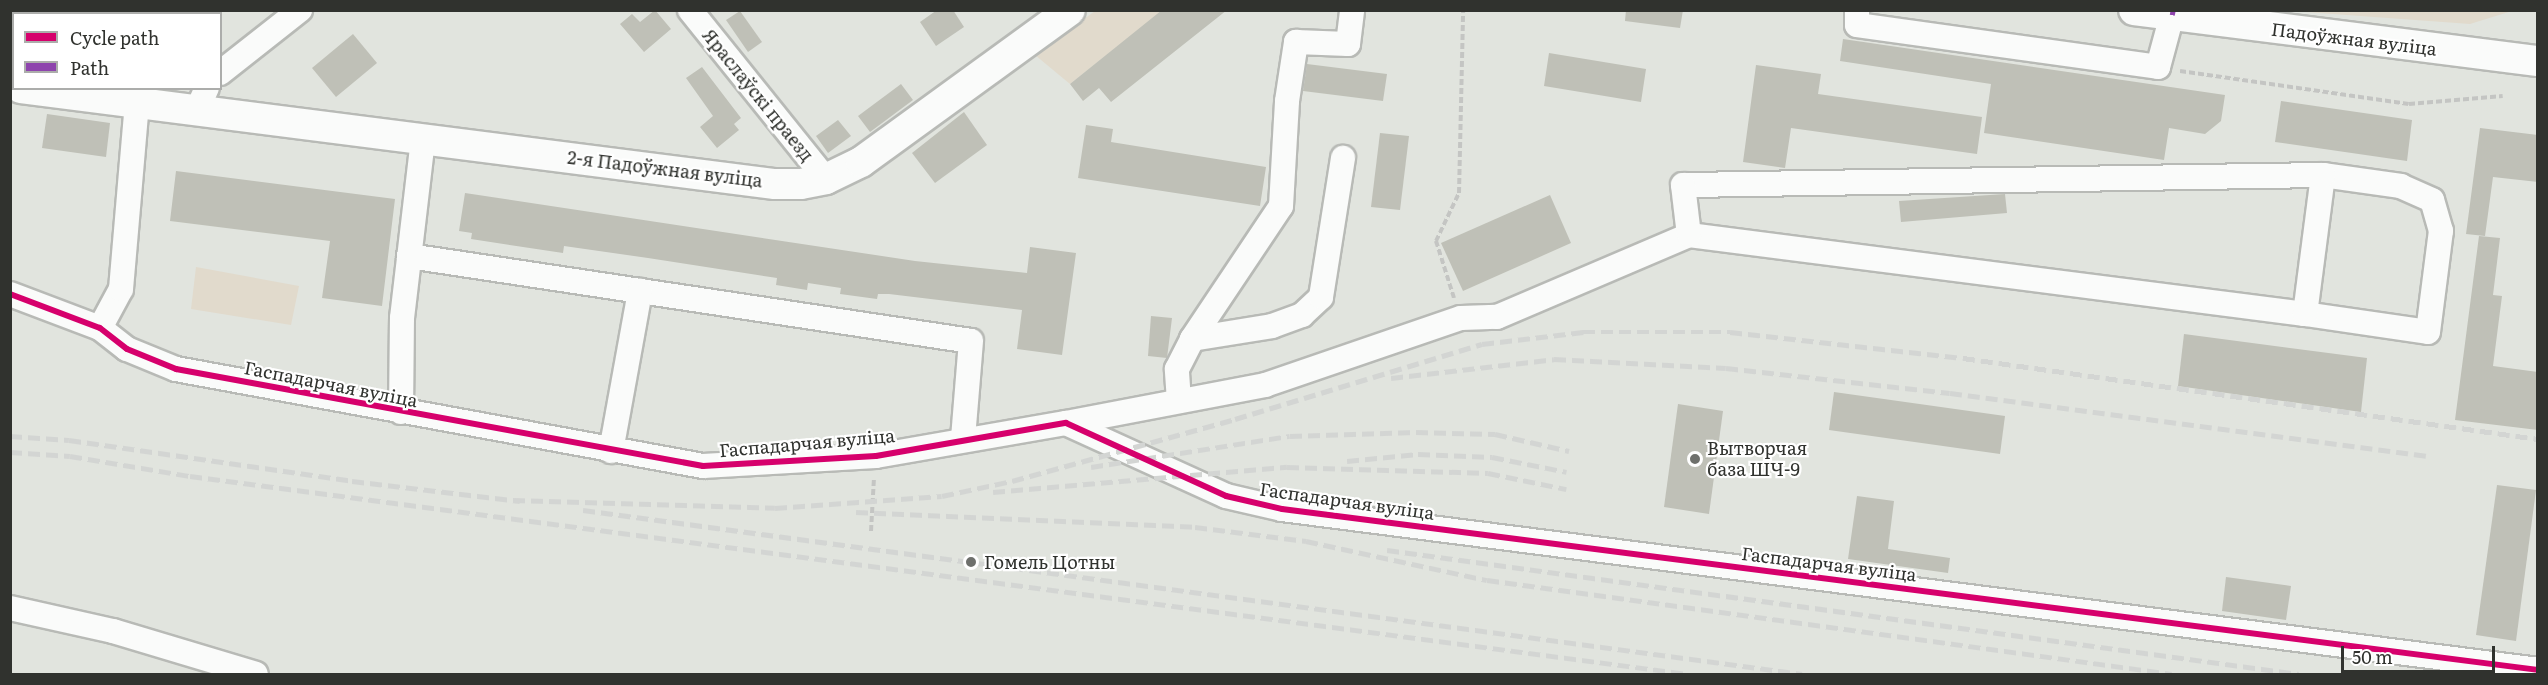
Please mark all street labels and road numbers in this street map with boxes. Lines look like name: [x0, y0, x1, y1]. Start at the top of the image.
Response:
street label: Падоўжная вуліца: [2270, 18, 2438, 60]
street label: Яраслаўскі праезд: [698, 24, 818, 166]
street label: 2-я Падоўжная вуліца: [566, 146, 764, 192]
street label: Гаспадарчая вуліца: [242, 357, 420, 411]
street label: Гаспадарчая вуліца: [718, 425, 896, 461]
street label: Гаспадарчая вуліца: [1258, 478, 1436, 524]
street label: Гаспадарчая вуліца: [1740, 543, 1918, 585]

